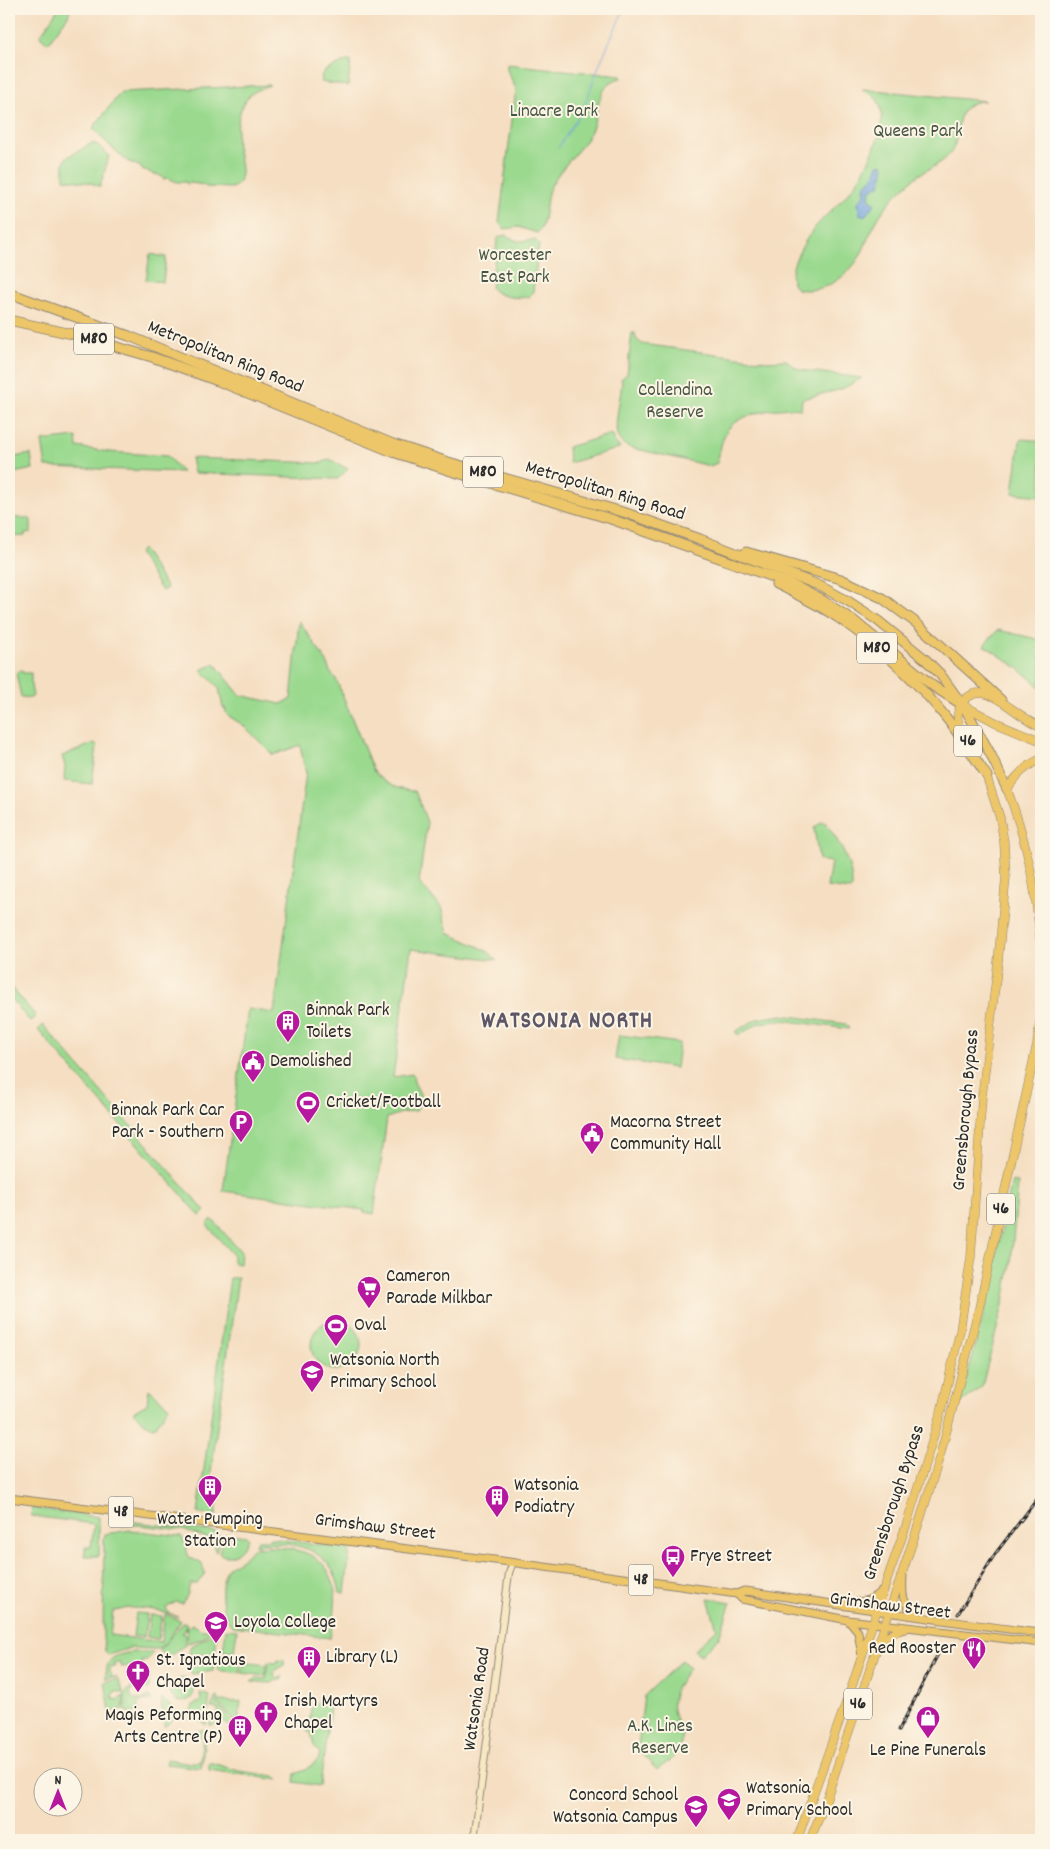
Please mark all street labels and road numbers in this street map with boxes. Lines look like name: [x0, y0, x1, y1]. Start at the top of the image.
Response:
street label: Metropolitan Ring Road: [143, 314, 307, 402]
road number: M80: [74, 324, 114, 354]
street label: Metropolitan Ring Road: [522, 455, 688, 529]
road number: M80: [463, 457, 503, 488]
road number: M80: [857, 632, 897, 664]
road number: 46: [954, 726, 982, 756]
street label: Greensborough Bypass: [946, 1028, 988, 1192]
road number: 46: [987, 1194, 1015, 1224]
street label: Greensborough Bypass: [857, 1422, 933, 1584]
road number: 48: [108, 1496, 134, 1528]
street label: Grimshaw Street: [313, 1507, 437, 1549]
road number: 48: [628, 1564, 654, 1596]
street label: Grimshaw Street: [828, 1586, 952, 1628]
street label: Watsonia Road: [457, 1645, 499, 1753]
road number: 46: [844, 1688, 872, 1720]

